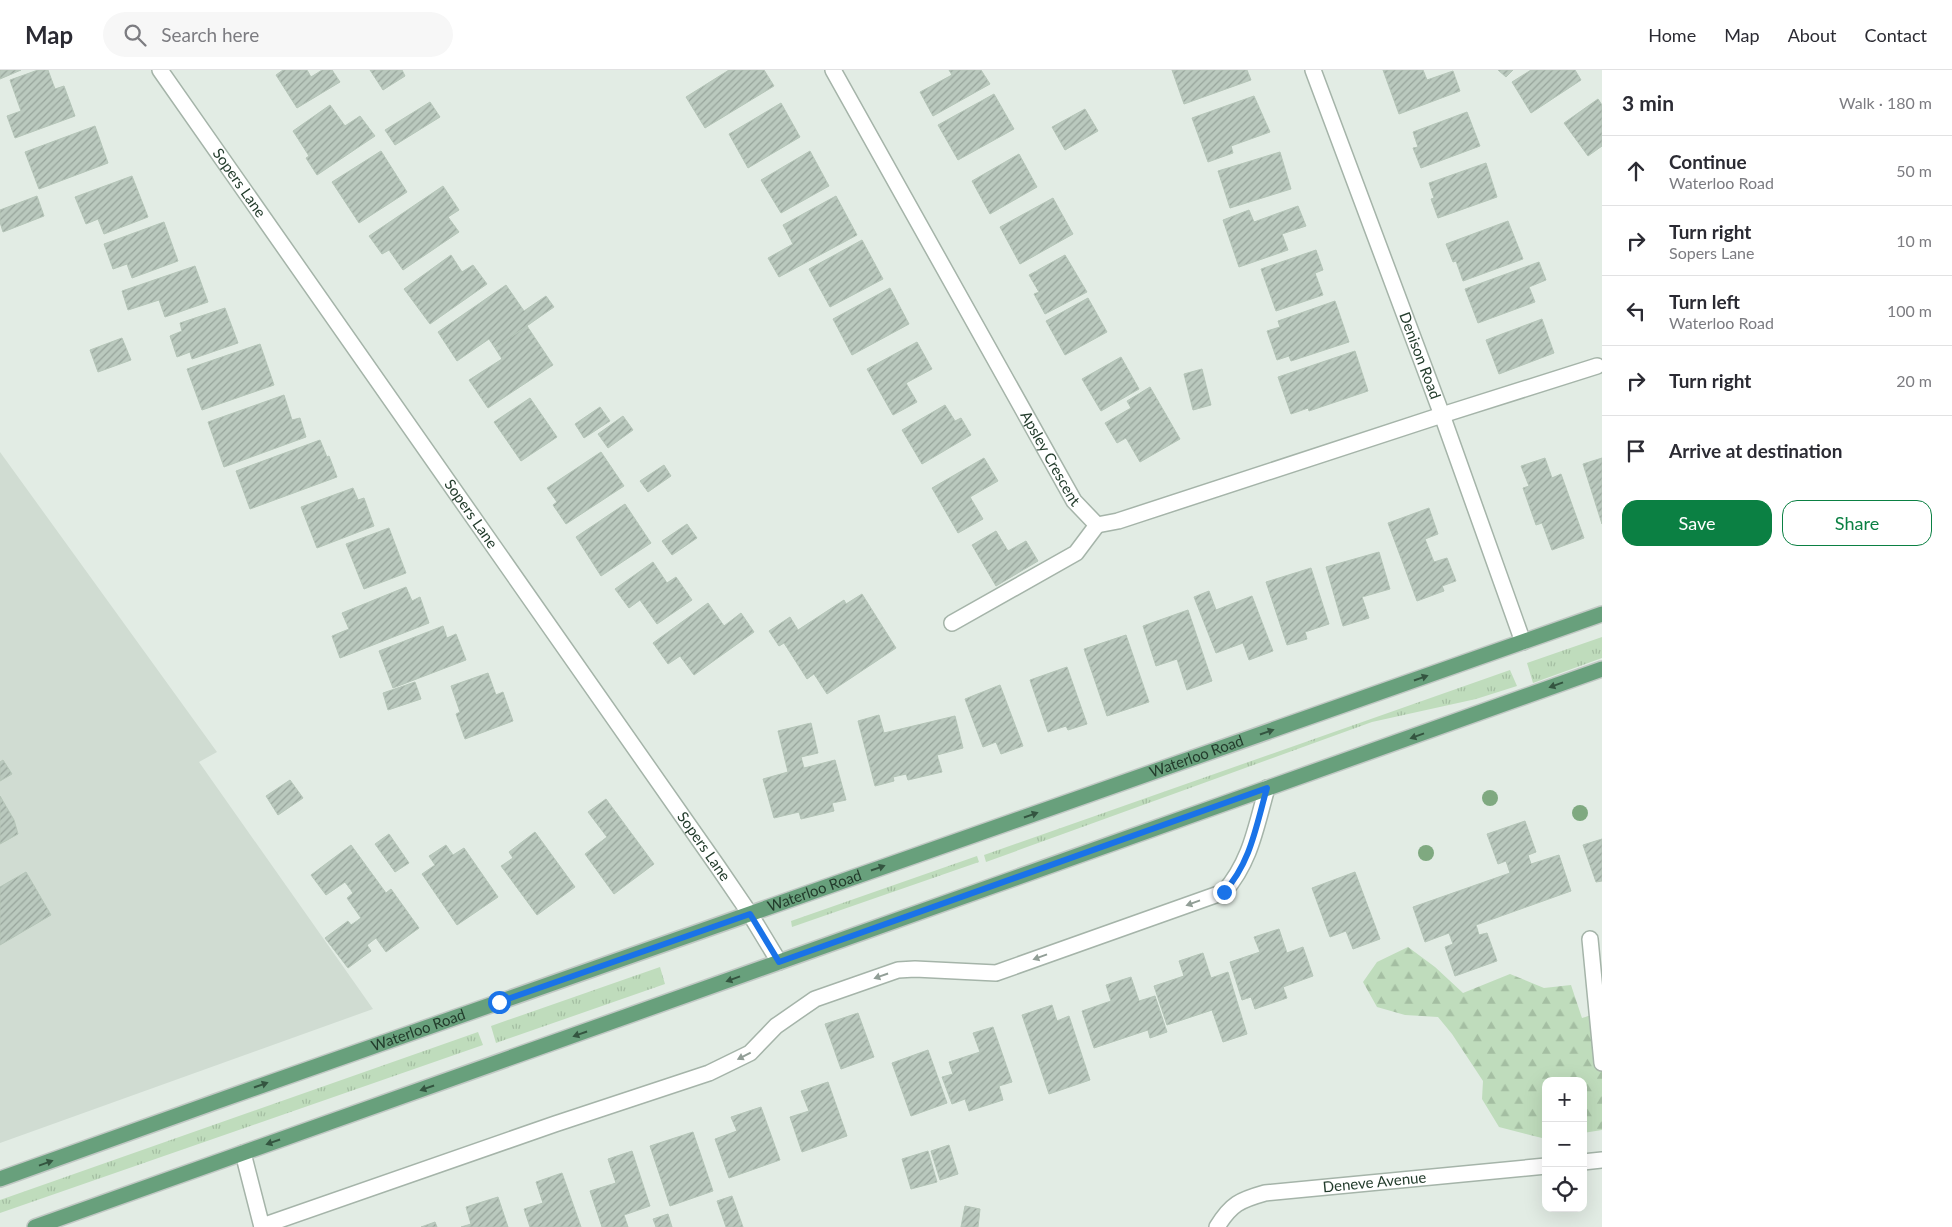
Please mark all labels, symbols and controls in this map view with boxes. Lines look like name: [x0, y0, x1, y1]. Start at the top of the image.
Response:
search box: [103, 12, 453, 57]
text: Map: [25, 20, 73, 49]
icon: search: [121, 21, 149, 49]
text: Search here: [161, 23, 259, 46]
text: Home: [1648, 24, 1696, 46]
text: Map: [1724, 24, 1760, 46]
text: About: [1788, 24, 1837, 46]
text: Contact: [1865, 24, 1927, 46]
text: 3 min: [1622, 90, 1674, 115]
text: Walk · 180 m: [1839, 93, 1932, 112]
street label: Sopers Lane: [210, 144, 270, 221]
text: Continue: [1669, 150, 1747, 173]
icon: ahead: [1622, 157, 1650, 185]
text: 50 m: [1896, 161, 1932, 180]
text: Waterloo Road: [1669, 173, 1774, 192]
text: Turn right: [1669, 220, 1751, 243]
icon: right: [1622, 227, 1650, 255]
text: 10 m: [1896, 231, 1932, 250]
text: Sopers Lane: [1669, 243, 1754, 262]
text: Turn left: [1669, 290, 1740, 313]
icon: left: [1622, 297, 1650, 325]
text: 100 m: [1887, 301, 1932, 320]
street label: Denison Road: [1396, 309, 1445, 401]
text: Waterloo Road: [1669, 313, 1774, 332]
icon: right: [1622, 367, 1650, 395]
text: Turn right: [1669, 369, 1751, 392]
text: 20 m: [1896, 371, 1932, 390]
street label: Apsley Crescent: [1017, 407, 1084, 510]
icon: arrive: [1622, 437, 1650, 465]
text: Arrive at destination: [1669, 439, 1842, 462]
street label: Sopers Lane: [441, 475, 502, 551]
button: Save: [1622, 500, 1772, 546]
button: Share: [1782, 500, 1932, 546]
one-way arrow: [1413, 674, 1428, 681]
one-way arrow: [1548, 681, 1563, 689]
one-way arrow: [1260, 728, 1275, 735]
street label: Waterloo Road: [1147, 731, 1246, 781]
one-way arrow: [1409, 732, 1424, 740]
street label: Sopers Lane: [674, 808, 735, 884]
one-way arrow: [1024, 811, 1039, 818]
one-way arrow: [871, 864, 886, 872]
street label: Waterloo Road: [765, 865, 864, 915]
route end: [1213, 881, 1236, 904]
one-way arrow: [1185, 899, 1200, 907]
one-way arrow: [1032, 953, 1047, 961]
one-way arrow: [874, 973, 889, 980]
one-way arrow: [725, 975, 740, 983]
route start: [488, 991, 511, 1014]
street label: Waterloo Road: [369, 1005, 468, 1054]
one-way arrow: [572, 1030, 587, 1038]
one-way arrow: [737, 1052, 751, 1060]
map controls: [1542, 1077, 1587, 1212]
button: +: [1542, 1077, 1587, 1122]
one-way arrow: [253, 1081, 268, 1089]
one-way arrow: [419, 1085, 434, 1092]
button: −: [1542, 1122, 1587, 1167]
one-way arrow: [266, 1139, 281, 1146]
one-way arrow: [39, 1159, 54, 1167]
button: locate: [1542, 1167, 1587, 1212]
street label: Deneve Avenue: [1322, 1168, 1427, 1195]

